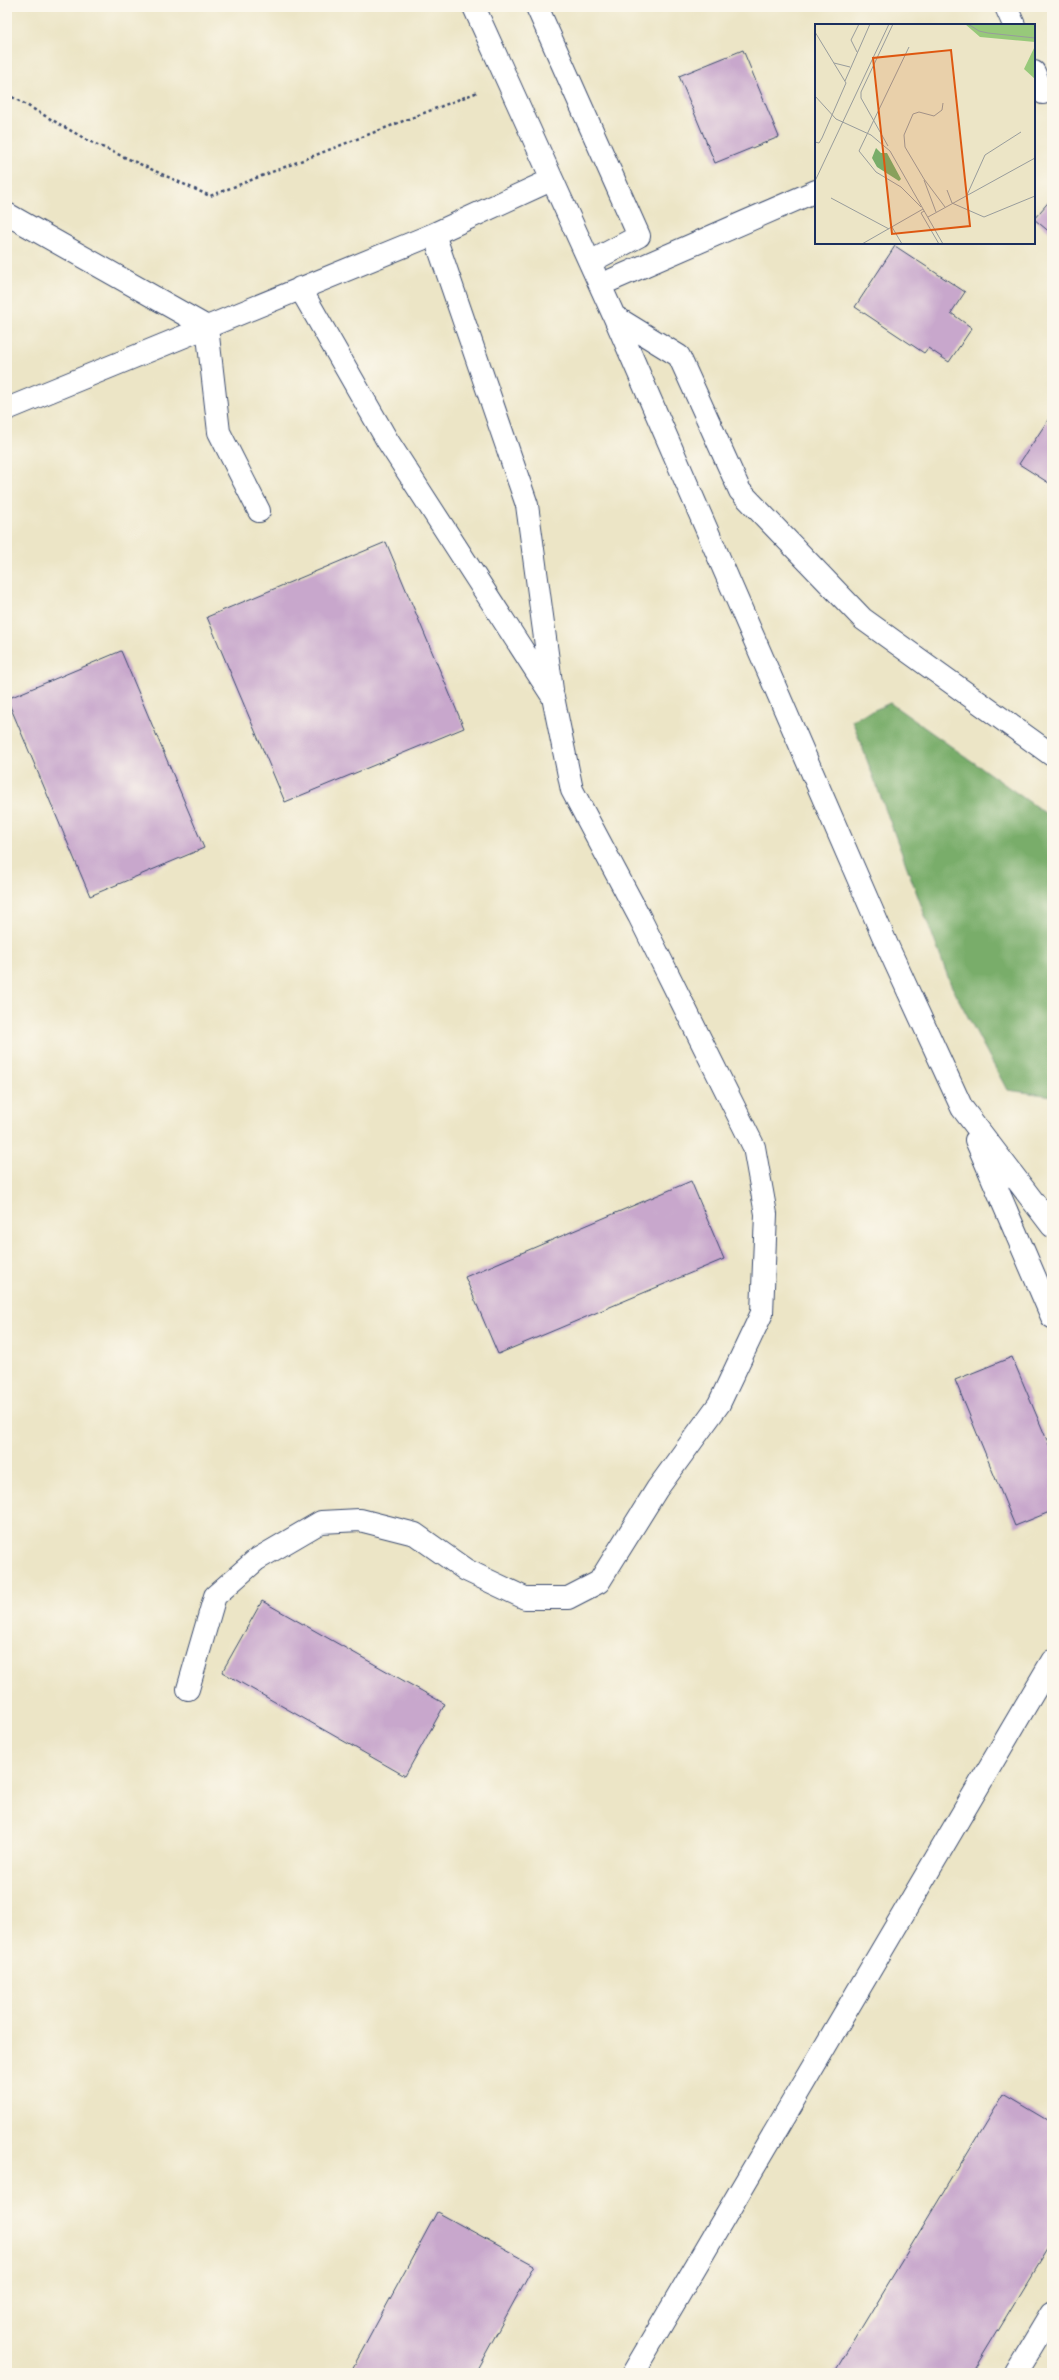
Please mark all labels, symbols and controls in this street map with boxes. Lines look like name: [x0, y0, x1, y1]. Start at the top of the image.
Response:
inset map: [815, 24, 1035, 244]

